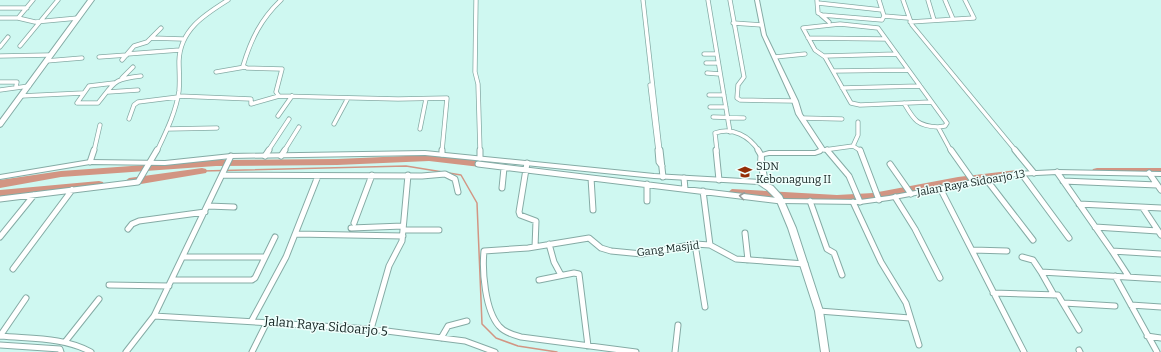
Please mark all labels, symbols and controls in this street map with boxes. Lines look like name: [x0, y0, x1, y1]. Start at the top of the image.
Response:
place label: SDN Kebonagung II: [756, 160, 831, 186]
school or university icon: SDN Kebonagung II: [737, 164, 753, 180]
street label: Jalan Raya Sidoarjo 13: [915, 167, 1026, 199]
one-way arrow: [739, 192, 745, 201]
street label: Gang Masjid: [636, 239, 701, 259]
street label: Jalan Raya Sidoarjo 5: [263, 313, 388, 339]

